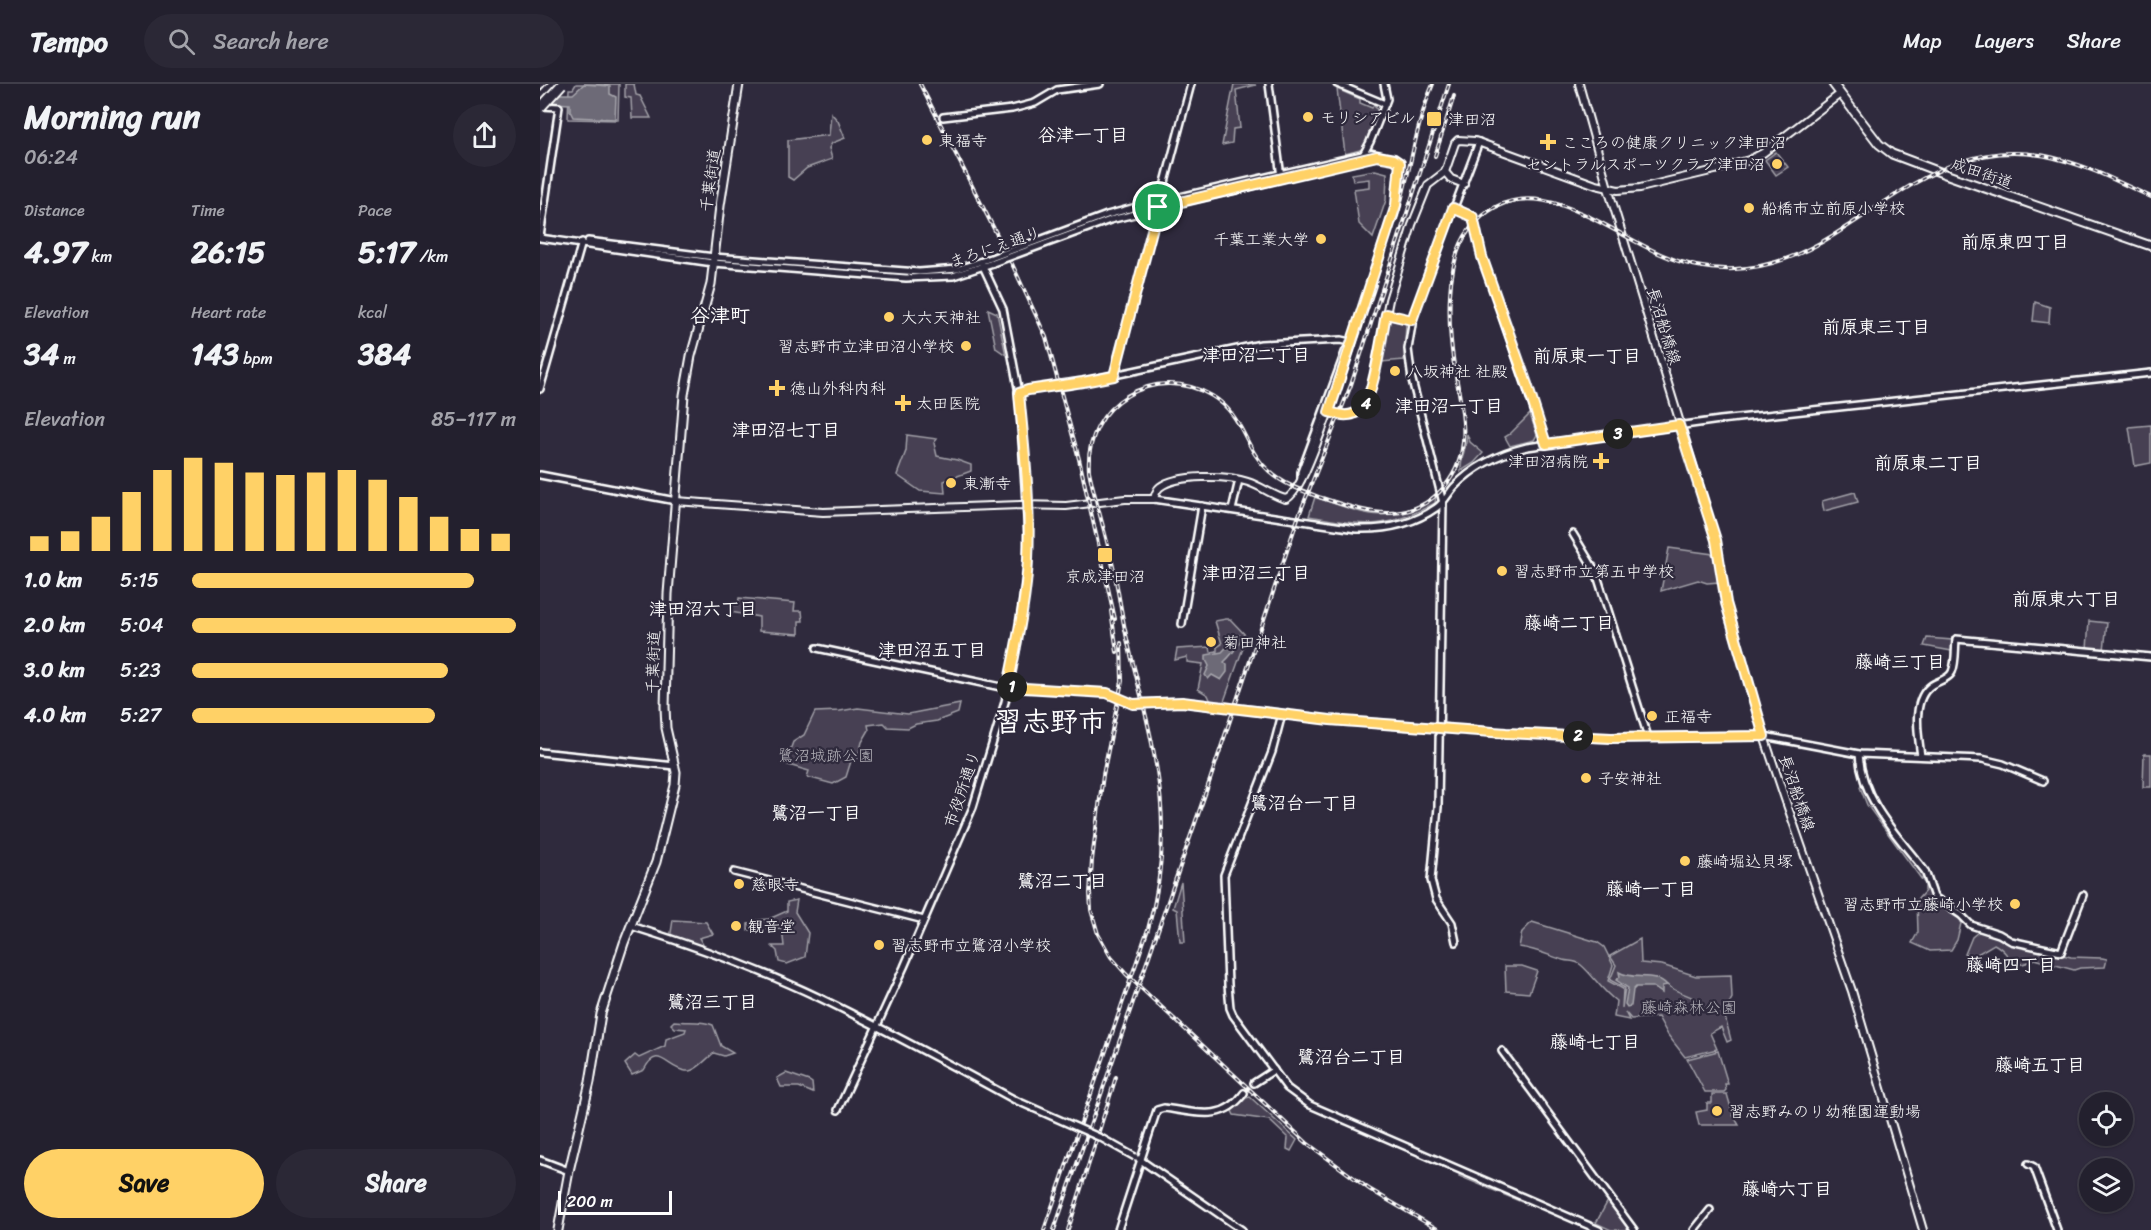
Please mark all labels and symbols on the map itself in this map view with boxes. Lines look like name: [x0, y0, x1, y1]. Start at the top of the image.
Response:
place label: モリシアビル: [1320, 103, 1416, 132]
place label: 津田沼: [1448, 105, 1496, 134]
marker: モリシアビル: [1301, 110, 1315, 124]
marker: 津田沼: [1425, 110, 1443, 128]
district label: 谷津一丁目: [1038, 119, 1128, 151]
place label: 東福寺: [939, 126, 987, 155]
place label: こころの健康クリニック津田沼: [1562, 128, 1786, 157]
marker: 東福寺: [920, 133, 934, 147]
marker: こころの健康クリニック津田沼: [1539, 133, 1557, 151]
street label: 千葉街道: [691, 146, 729, 214]
street label: 成田街道: [1947, 149, 2017, 197]
place label: セントラルスポーツクラブ津田沼: [1526, 150, 1765, 179]
marker: セントラルスポーツクラブ津田沼: [1770, 157, 1784, 171]
pin: [1132, 181, 1183, 232]
place label: 船橋市立前原小学校: [1761, 194, 1905, 223]
marker: 船橋市立前原小学校: [1742, 201, 1756, 215]
street label: まろにえ通り: [945, 218, 1045, 276]
place label: 千葉工業大学: [1213, 225, 1309, 254]
district label: 前原東四丁目: [1961, 226, 2069, 258]
marker: 千葉工業大学: [1314, 232, 1328, 246]
street label: 長沼船橋線: [1638, 284, 1690, 368]
district label: 谷津町: [690, 298, 750, 333]
place label: 大六天神社: [901, 303, 981, 332]
marker: 大六天神社: [882, 310, 896, 324]
district label: 前原東三丁目: [1822, 311, 1930, 343]
place label: 習志野市立津田沼小学校: [778, 332, 954, 361]
marker: 習志野市立津田沼小学校: [959, 339, 973, 353]
district label: 津田沼二丁目: [1202, 339, 1310, 371]
district label: 前原東一丁目: [1533, 340, 1641, 372]
place label: 八坂神社 社殿: [1407, 357, 1507, 386]
marker: 八坂神社 社殿: [1388, 364, 1402, 378]
place label: 徳山外科内科: [790, 374, 886, 403]
marker: 徳山外科内科: [768, 379, 786, 397]
place label: 太田医院: [916, 389, 980, 418]
pin: 4: [1351, 389, 1381, 419]
district label: 津田沼一丁目: [1395, 390, 1503, 422]
marker: 太田医院: [894, 394, 912, 412]
district label: 津田沼七丁目: [732, 414, 840, 446]
pin: 3: [1603, 419, 1633, 449]
place label: 津田沼病院: [1508, 447, 1588, 476]
district label: 前原東二丁目: [1874, 447, 1982, 479]
marker: 津田沼病院: [1592, 452, 1610, 470]
place label: 東漸寺: [963, 469, 1011, 498]
marker: 東漸寺: [944, 476, 958, 490]
marker: 京成津田沼: [1096, 546, 1114, 564]
district label: 津田沼三丁目: [1202, 557, 1310, 589]
place label: 習志野市立第五中学校: [1514, 557, 1674, 586]
place label: 京成津田沼: [1065, 562, 1145, 591]
marker: 習志野市立第五中学校: [1495, 564, 1509, 578]
district label: 前原東六丁目: [2012, 583, 2120, 615]
district label: 津田沼六丁目: [649, 593, 757, 625]
district label: 藤崎二丁目: [1524, 607, 1614, 639]
place label: 菊田神社: [1223, 628, 1287, 657]
street label: 千葉街道: [637, 630, 669, 694]
district label: 津田沼五丁目: [878, 634, 986, 666]
marker: 菊田神社: [1204, 635, 1218, 649]
district label: 藤崎三丁目: [1855, 646, 1945, 678]
pin: 1: [997, 672, 1027, 702]
district label: 習志野市: [994, 697, 1106, 746]
place label: 正福寺: [1664, 702, 1712, 731]
marker: 正福寺: [1645, 709, 1659, 723]
pin: 2: [1563, 721, 1593, 751]
park label: 鷺沼城跡公園: [778, 741, 874, 770]
street label: 市役所通り: [935, 746, 989, 832]
street label: 長沼船橋線: [1770, 750, 1824, 836]
place label: 子安神社: [1598, 764, 1662, 793]
marker: 子安神社: [1579, 771, 1593, 785]
district label: 鷺沼台一丁目: [1250, 787, 1358, 819]
district label: 鷺沼一丁目: [771, 797, 861, 829]
place label: 藤崎堀込貝塚: [1697, 847, 1793, 876]
marker: 藤崎堀込貝塚: [1678, 854, 1692, 868]
district label: 鷺沼二丁目: [1017, 865, 1107, 897]
place label: 慈眼寺: [751, 870, 799, 899]
district label: 藤崎一丁目: [1606, 873, 1696, 905]
marker: 慈眼寺: [732, 877, 746, 891]
place label: 習志野市立藤崎小学校: [1843, 890, 2003, 919]
marker: 習志野市立藤崎小学校: [2008, 897, 2022, 911]
place label: 観音堂: [748, 912, 796, 941]
marker: 観音堂: [729, 919, 743, 933]
place label: 習志野市立鷺沼小学校: [891, 931, 1051, 960]
marker: 習志野市立鷺沼小学校: [872, 938, 886, 952]
district label: 藤崎四丁目: [1966, 949, 2056, 981]
district label: 鷺沼三丁目: [667, 986, 757, 1018]
park label: 藤崎森林公園: [1641, 993, 1737, 1022]
district label: 藤崎七丁目: [1550, 1026, 1640, 1058]
district label: 鷺沼台二丁目: [1297, 1041, 1405, 1073]
district label: 藤崎五丁目: [1995, 1049, 2085, 1081]
place label: 習志野みのり幼稚園運動場: [1729, 1097, 1921, 1126]
marker: 習志野みのり幼稚園運動場: [1710, 1104, 1724, 1118]
district label: 藤崎六丁目: [1742, 1173, 1832, 1205]
scale bar: [558, 1188, 672, 1216]

